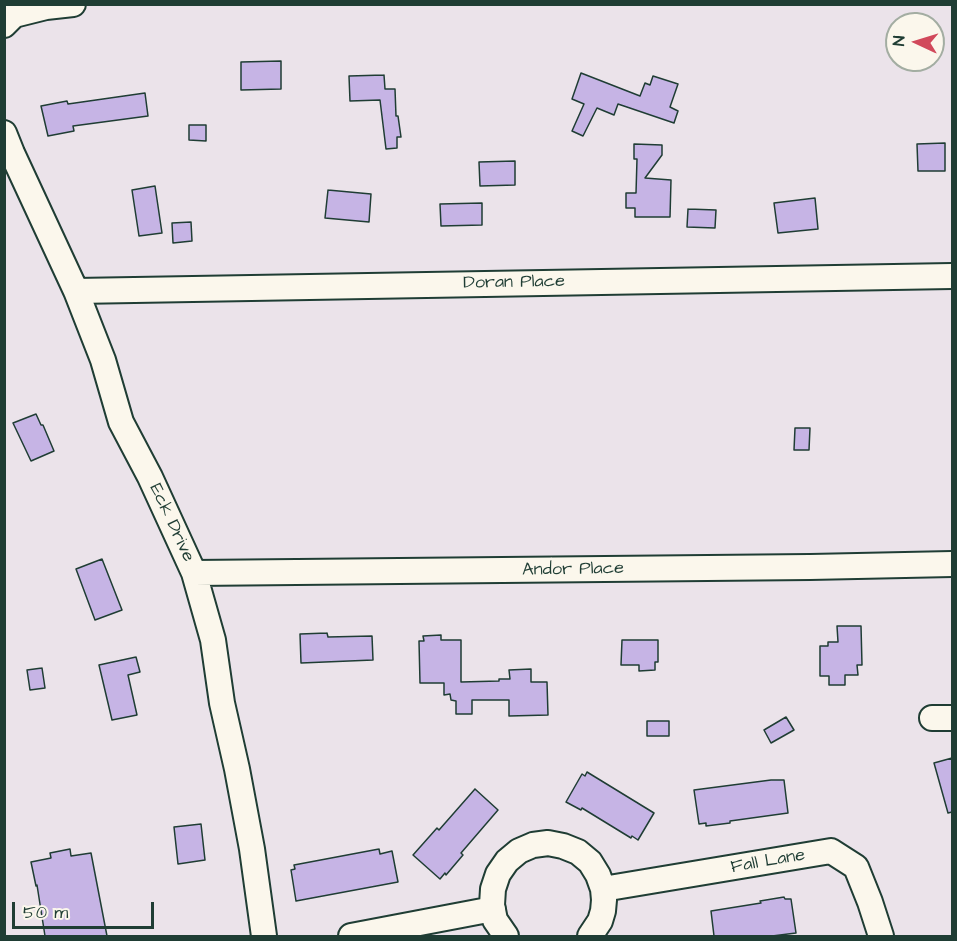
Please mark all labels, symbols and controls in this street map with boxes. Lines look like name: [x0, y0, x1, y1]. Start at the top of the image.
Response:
north arrow: [885, 12, 945, 72]
text: N: [888, 35, 910, 47]
street label: Doran Place: [463, 271, 565, 295]
street label: Eck Drive: [144, 481, 198, 565]
street label: Andor Place: [522, 558, 624, 582]
street label: Fall Lane: [729, 845, 807, 879]
scale bar: [15, 890, 158, 928]
text: 50 m: [23, 900, 68, 925]

